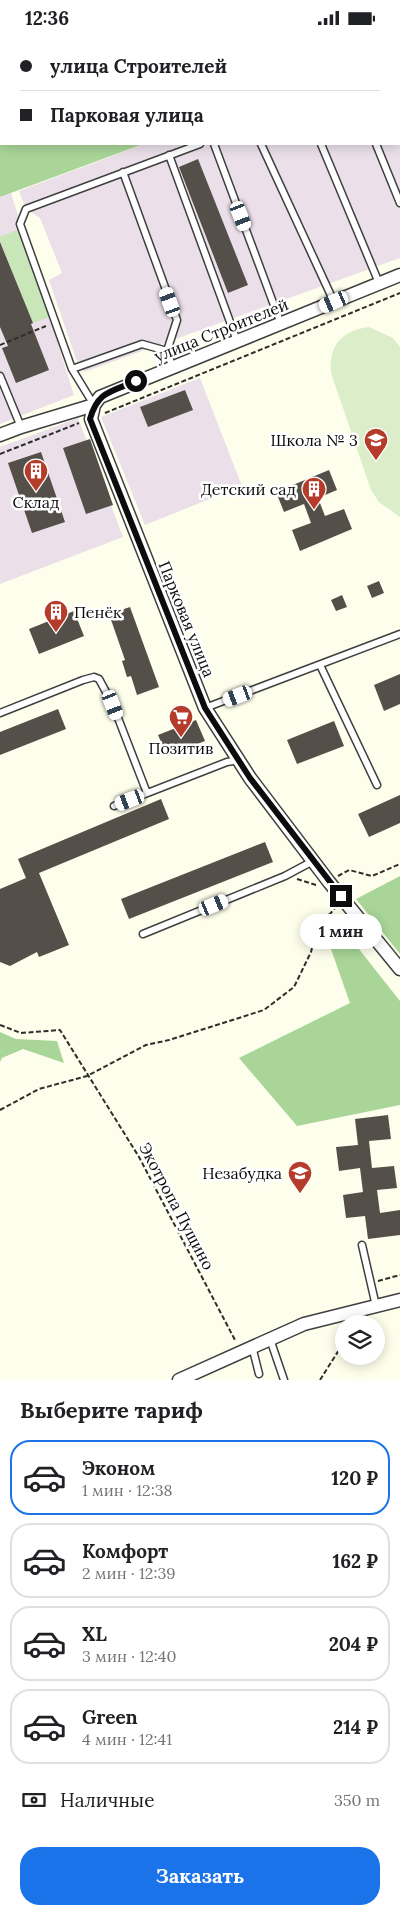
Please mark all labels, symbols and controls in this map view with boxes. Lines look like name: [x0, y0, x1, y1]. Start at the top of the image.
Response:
text: 12:36: [25, 6, 69, 30]
text: улица Строителей: [50, 54, 227, 78]
text: Парковая улица: [50, 103, 204, 127]
car: [228, 199, 253, 233]
car: [157, 285, 182, 319]
car: [317, 289, 350, 315]
street label: улица Строителей: [151, 294, 291, 366]
route start: [125, 370, 147, 392]
school or university icon: Школа № 3: [363, 427, 389, 461]
place label: Школа № 3: [271, 430, 358, 450]
building icon: Склад: [23, 458, 49, 492]
building icon: Детский сад: [301, 476, 327, 510]
place label: Детский сад: [201, 479, 297, 499]
place label: Склад: [13, 492, 60, 512]
street label: Парковая улица: [155, 558, 219, 680]
building icon: Пенёк: [43, 599, 69, 633]
place label: Пенёк: [74, 602, 122, 622]
car: [221, 684, 254, 708]
car: [100, 688, 125, 722]
supermarket icon: Позитив: [168, 704, 194, 738]
place label: Позитив: [149, 738, 213, 758]
car: [113, 788, 146, 812]
route end: [330, 885, 352, 907]
car: [197, 892, 230, 918]
callout: 1 мин: [300, 913, 382, 949]
text: 1 мин: [319, 921, 363, 941]
street label: Экотропа Пущино: [135, 1139, 219, 1273]
school or university icon: Незабудка: [287, 1160, 313, 1194]
place label: Незабудка: [202, 1163, 282, 1183]
map controls: [335, 1315, 385, 1365]
button: layers: [335, 1315, 385, 1365]
text: Выберите тариф: [20, 1396, 203, 1424]
icon: car: [22, 1455, 67, 1500]
text: Эконом: [82, 1456, 155, 1480]
text: 120 ₽: [331, 1466, 378, 1490]
text: 1 мин · 12:38: [82, 1480, 173, 1500]
icon: car: [22, 1538, 67, 1583]
text: Комфорт: [82, 1539, 168, 1563]
text: 162 ₽: [332, 1549, 378, 1573]
text: 2 мин · 12:39: [82, 1563, 176, 1583]
icon: car: [22, 1621, 67, 1666]
text: XL: [82, 1622, 107, 1646]
text: 204 ₽: [329, 1632, 378, 1656]
text: 3 мин · 12:40: [82, 1646, 176, 1666]
icon: car: [22, 1704, 67, 1749]
text: Green: [82, 1705, 138, 1729]
text: 214 ₽: [333, 1715, 378, 1739]
text: 4 мин · 12:41: [82, 1729, 172, 1749]
icon: cash: [20, 1786, 48, 1814]
text: Наличные: [60, 1788, 154, 1812]
text: 350 m: [334, 1790, 380, 1810]
button: Заказать: [20, 1847, 380, 1905]

